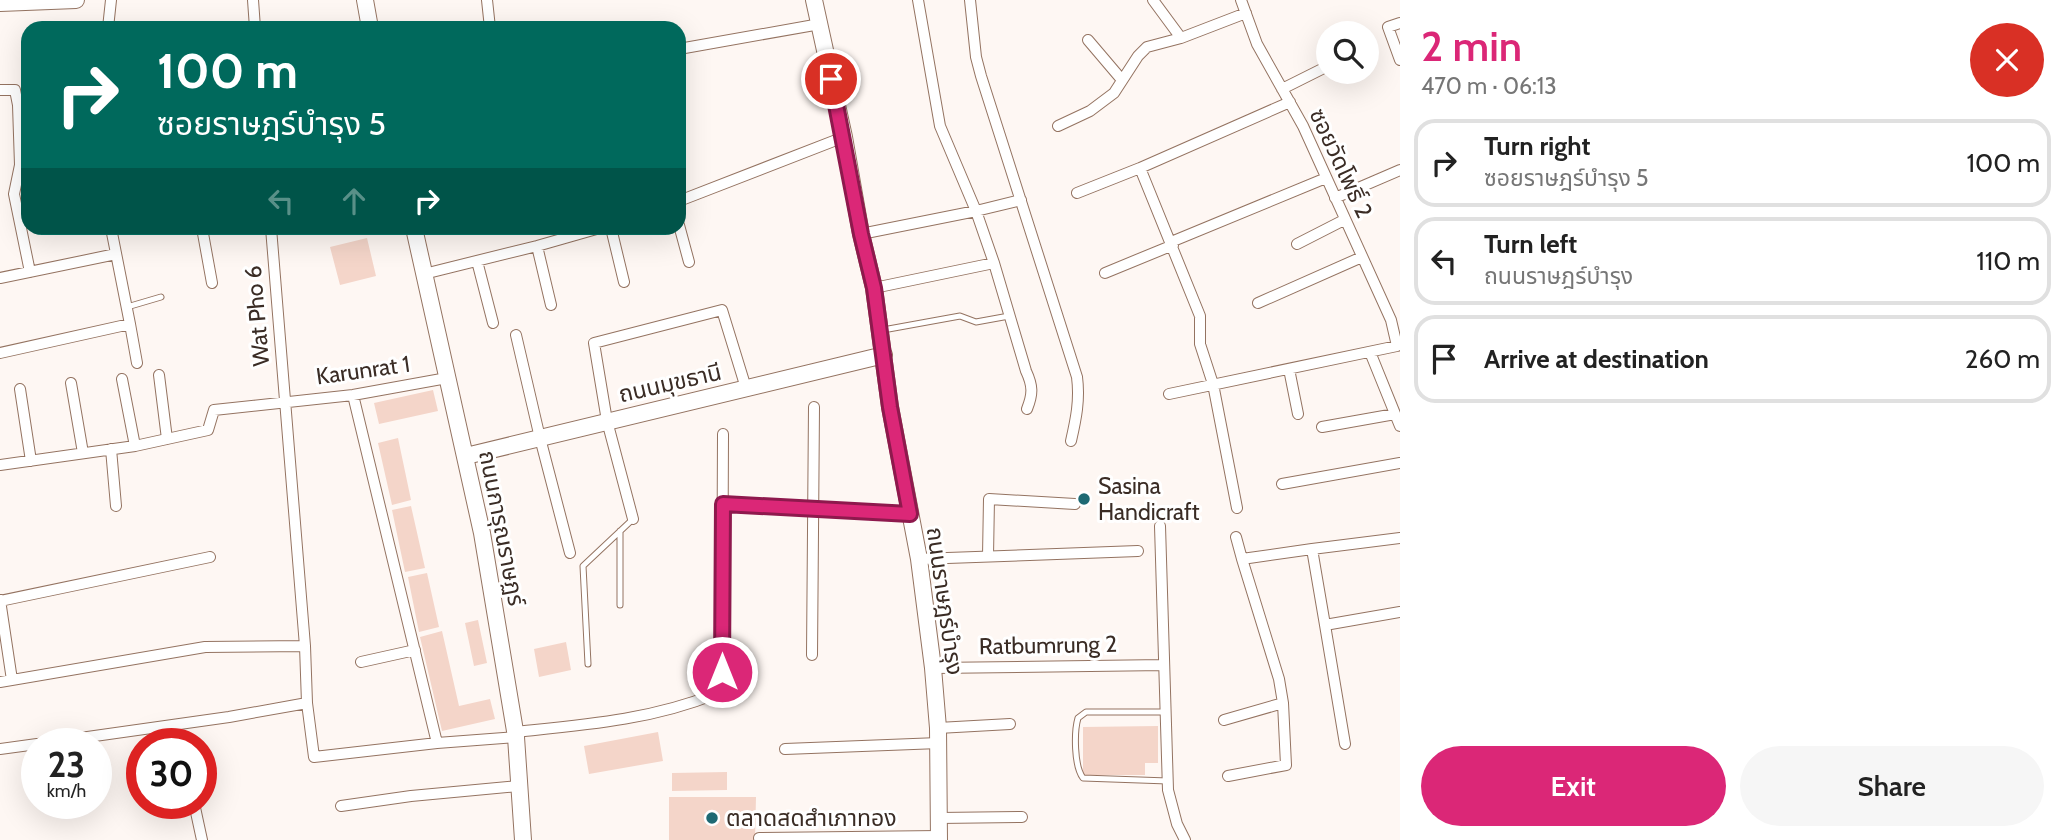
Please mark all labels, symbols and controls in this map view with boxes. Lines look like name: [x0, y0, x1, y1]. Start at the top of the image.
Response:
text: 2 min: [1421, 20, 1522, 72]
map controls: [1316, 21, 1379, 84]
button: search: [1316, 21, 1379, 84]
button: close: [1970, 23, 2044, 97]
text: 100 m: [157, 41, 298, 100]
icon: right: [42, 49, 133, 140]
pin: [801, 49, 861, 109]
icon: arrive: [812, 60, 850, 98]
text: 470 m · 06:13: [1421, 72, 1557, 100]
text: ซอยราษฎร์บำรุง 5: [157, 104, 386, 143]
street label: ซอยวัดโพธิ์ 2: [1303, 104, 1379, 222]
text: Turn right: [1484, 130, 1590, 162]
icon: right: [1425, 144, 1463, 182]
text: 100 m: [1967, 147, 2040, 179]
text: ซอยราษฎร์บำรุง 5: [1484, 164, 1648, 192]
icon: left: [262, 182, 300, 220]
icon: ahead: [335, 182, 373, 220]
icon: right: [408, 182, 446, 220]
text: Turn left: [1484, 228, 1577, 260]
icon: left: [1425, 242, 1463, 280]
text: 110 m: [1976, 245, 2040, 277]
text: ถนนราษฎร์บำรุง: [1484, 262, 1633, 290]
street label: Wat Pho 6: [239, 264, 275, 368]
icon: arrive: [1425, 340, 1463, 378]
text: Arrive at destination: [1484, 343, 1709, 375]
text: 260 m: [1965, 343, 2040, 375]
street label: Karunrat 1: [314, 350, 412, 390]
street label: ถนนมุขธานี: [616, 358, 724, 408]
street label: ถนนการุณราษฏร์: [473, 448, 531, 609]
place label: Sasina Handicraft: [1098, 472, 1200, 526]
marker: Sasina Handicraft: [1076, 491, 1092, 507]
street label: ถนนราษฎร์บำรุง: [921, 525, 969, 677]
street label: Ratbumrung 2: [979, 630, 1117, 660]
position arrow: [685, 635, 759, 709]
speed limit sign: 30: [126, 728, 217, 819]
text: 23: [48, 743, 85, 786]
button: Exit: [1421, 746, 1726, 826]
button: Share: [1740, 746, 2044, 826]
text: km/h: [47, 780, 86, 802]
place label: ตลาดสดสำเภาทอง: [726, 804, 897, 832]
marker: ตลาดสดสำเภาทอง: [704, 810, 720, 826]

